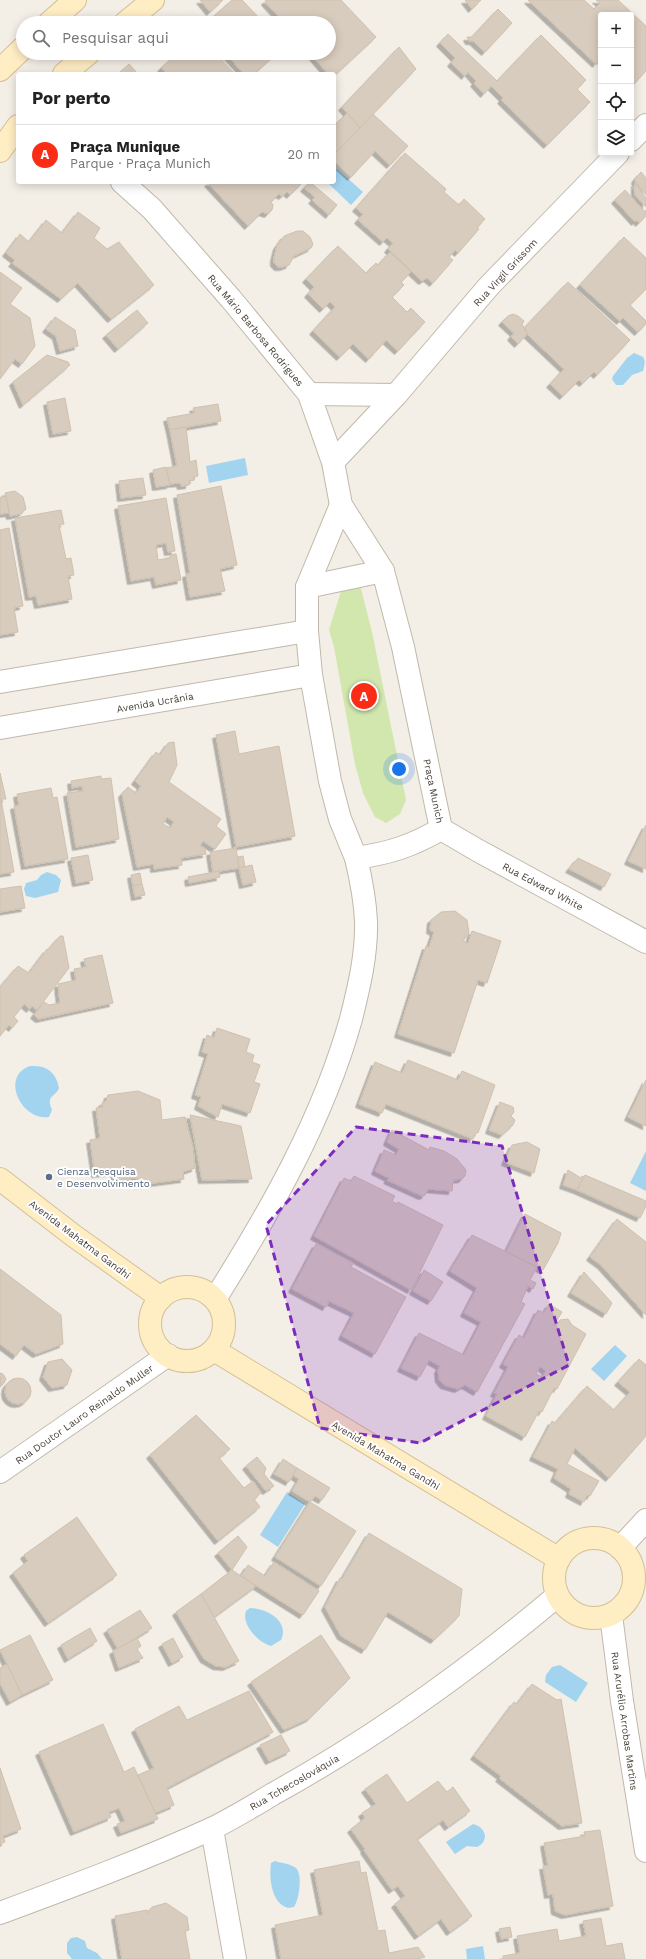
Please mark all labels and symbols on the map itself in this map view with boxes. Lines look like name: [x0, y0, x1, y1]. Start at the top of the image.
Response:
street label: Rua Virgil Grissom: [471, 236, 540, 308]
street label: Rua Mário Barbosa Rodrigues: [206, 272, 306, 388]
pin: A: [351, 681, 377, 711]
street label: Avenida Ucrânia: [116, 690, 195, 715]
street label: Praça Munich: [421, 758, 446, 824]
your location: [389, 759, 409, 779]
street label: Rua Edward White: [501, 861, 585, 912]
place label: Cienza Pesquisa e Desenvolvimento: [57, 1166, 150, 1189]
marker: Cienza Pesquisa e Desenvolvimento: [44, 1172, 54, 1182]
street label: Avenida Mahatma Gandhi: [27, 1198, 132, 1281]
street label: Rua Doutor Lauro Reinaldo Muller: [13, 1362, 155, 1466]
street label: Avenida Mahatma Gandhi: [330, 1419, 442, 1492]
street label: Rua Arurélio Arrobas Martins: [609, 1651, 640, 1791]
street label: Rua Tchecoslováquia: [248, 1752, 341, 1812]

